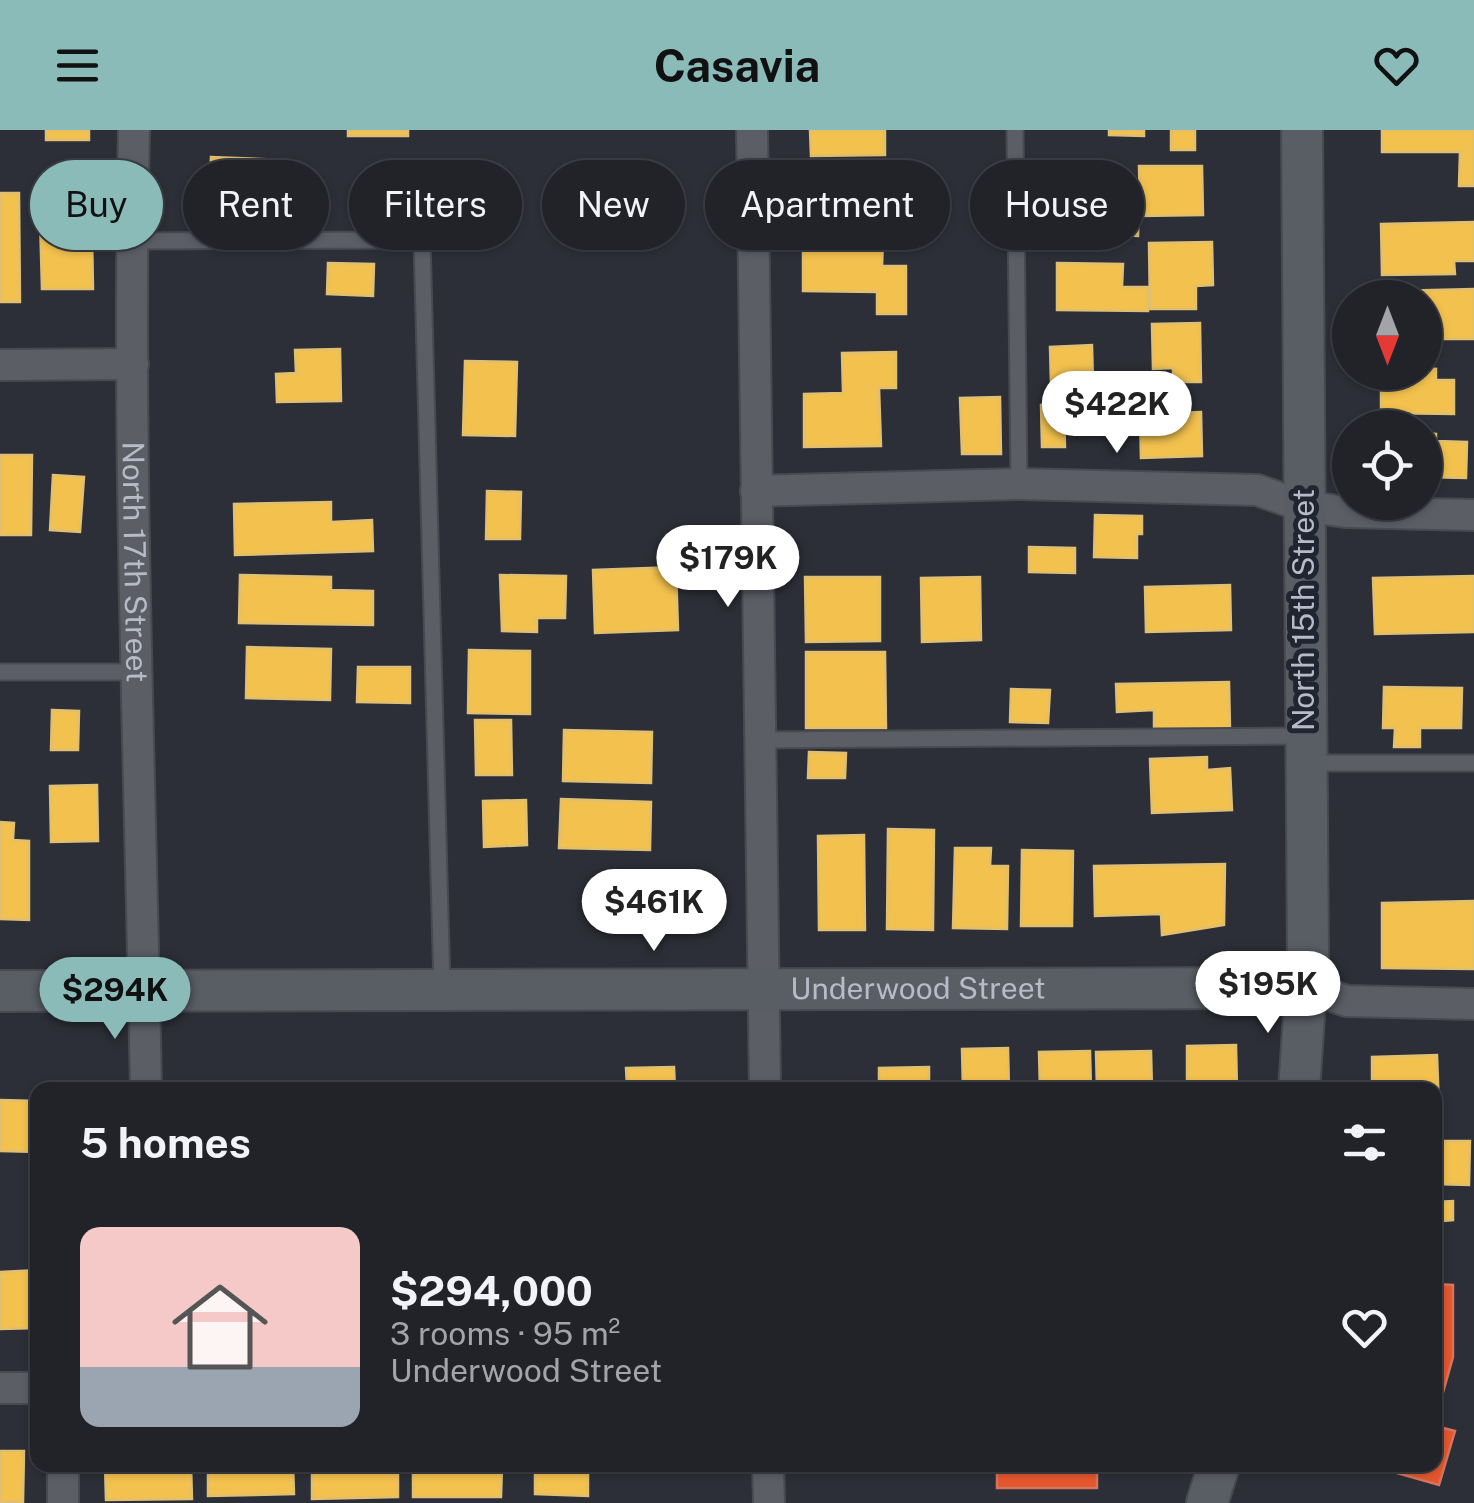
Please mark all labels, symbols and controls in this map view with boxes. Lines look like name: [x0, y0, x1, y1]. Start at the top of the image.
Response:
icon: menu: [50, 38, 105, 93]
icon: heart: [1369, 38, 1424, 93]
text: Casavia: [654, 39, 820, 92]
chip: Buy: [30, 160, 163, 250]
chip: Rent: [183, 160, 329, 250]
chip: Filters: [349, 160, 522, 250]
chip: New: [542, 160, 685, 250]
chip: Apartment: [705, 160, 950, 250]
chip: House: [970, 160, 1144, 250]
north arrow: [1332, 280, 1442, 390]
map controls: [1332, 280, 1442, 520]
pin: $422K: [1047, 371, 1187, 456]
text: $422K: [1064, 385, 1170, 422]
button: locate: [1332, 410, 1442, 520]
street label: North 17th Street: [116, 441, 156, 683]
street label: North 15th Street: [1285, 489, 1321, 731]
pin: $179K: [658, 525, 798, 610]
text: $179K: [678, 539, 778, 576]
pin: $461K: [584, 869, 724, 954]
text: $461K: [604, 883, 704, 920]
pin: $195K: [1198, 951, 1338, 1036]
pin: $294K: [45, 957, 185, 1042]
text: $195K: [1217, 965, 1319, 1002]
street label: Underwood Street: [790, 970, 1046, 1006]
text: $294K: [61, 971, 169, 1008]
icon: filters: [1337, 1115, 1392, 1170]
text: 5 homes: [80, 1118, 251, 1167]
text: $294,000: [390, 1266, 593, 1315]
icon: home: [160, 1267, 280, 1387]
icon: heart: [1337, 1300, 1392, 1355]
text: 3 rooms · 95 m²: [390, 1315, 620, 1352]
text: Underwood Street: [390, 1352, 662, 1389]

